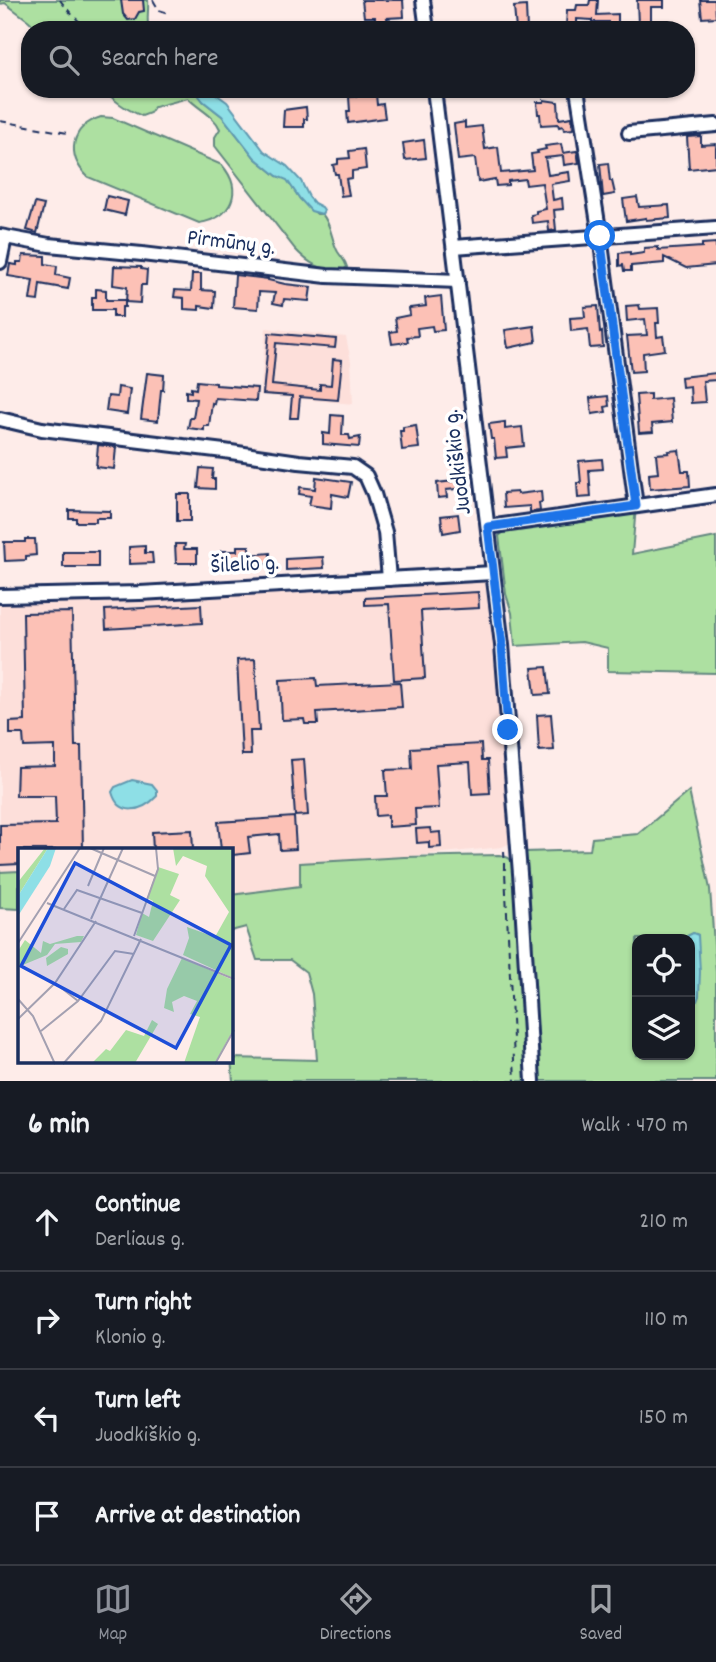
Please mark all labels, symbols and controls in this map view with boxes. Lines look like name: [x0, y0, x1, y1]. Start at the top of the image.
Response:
search box: [21, 21, 695, 98]
icon: search: [45, 41, 83, 79]
text: Search here: [101, 41, 219, 78]
route start: [584, 220, 615, 251]
street label: Pirmūnų g.: [185, 222, 277, 266]
street label: Juodkiškio g.: [436, 407, 482, 517]
street label: Šilelio g.: [210, 548, 280, 584]
route end: [492, 714, 523, 745]
inset map: [18, 848, 233, 1064]
map controls: [632, 934, 695, 1060]
button: locate: [632, 934, 695, 997]
button: layers: [632, 997, 695, 1060]
text: 6 min: [28, 1105, 90, 1148]
text: Walk · 470 m: [581, 1110, 688, 1143]
text: Continue: [95, 1187, 180, 1224]
icon: ahead: [28, 1203, 66, 1241]
text: 210 m: [639, 1206, 688, 1239]
text: Derliaus g.: [95, 1224, 185, 1257]
text: Turn right: [95, 1285, 192, 1322]
icon: right: [28, 1301, 66, 1339]
text: 110 m: [644, 1304, 688, 1337]
text: Klonio g.: [95, 1322, 166, 1355]
text: Turn left: [95, 1383, 181, 1420]
icon: left: [28, 1399, 66, 1437]
text: 150 m: [639, 1402, 688, 1435]
text: Juodkiškio g.: [95, 1420, 201, 1453]
icon: arrive: [28, 1497, 66, 1535]
text: Arrive at destination: [95, 1498, 300, 1535]
tab: Map: [94, 1580, 132, 1649]
tab: Directions: [320, 1580, 392, 1649]
tab: Saved: [580, 1580, 622, 1649]

